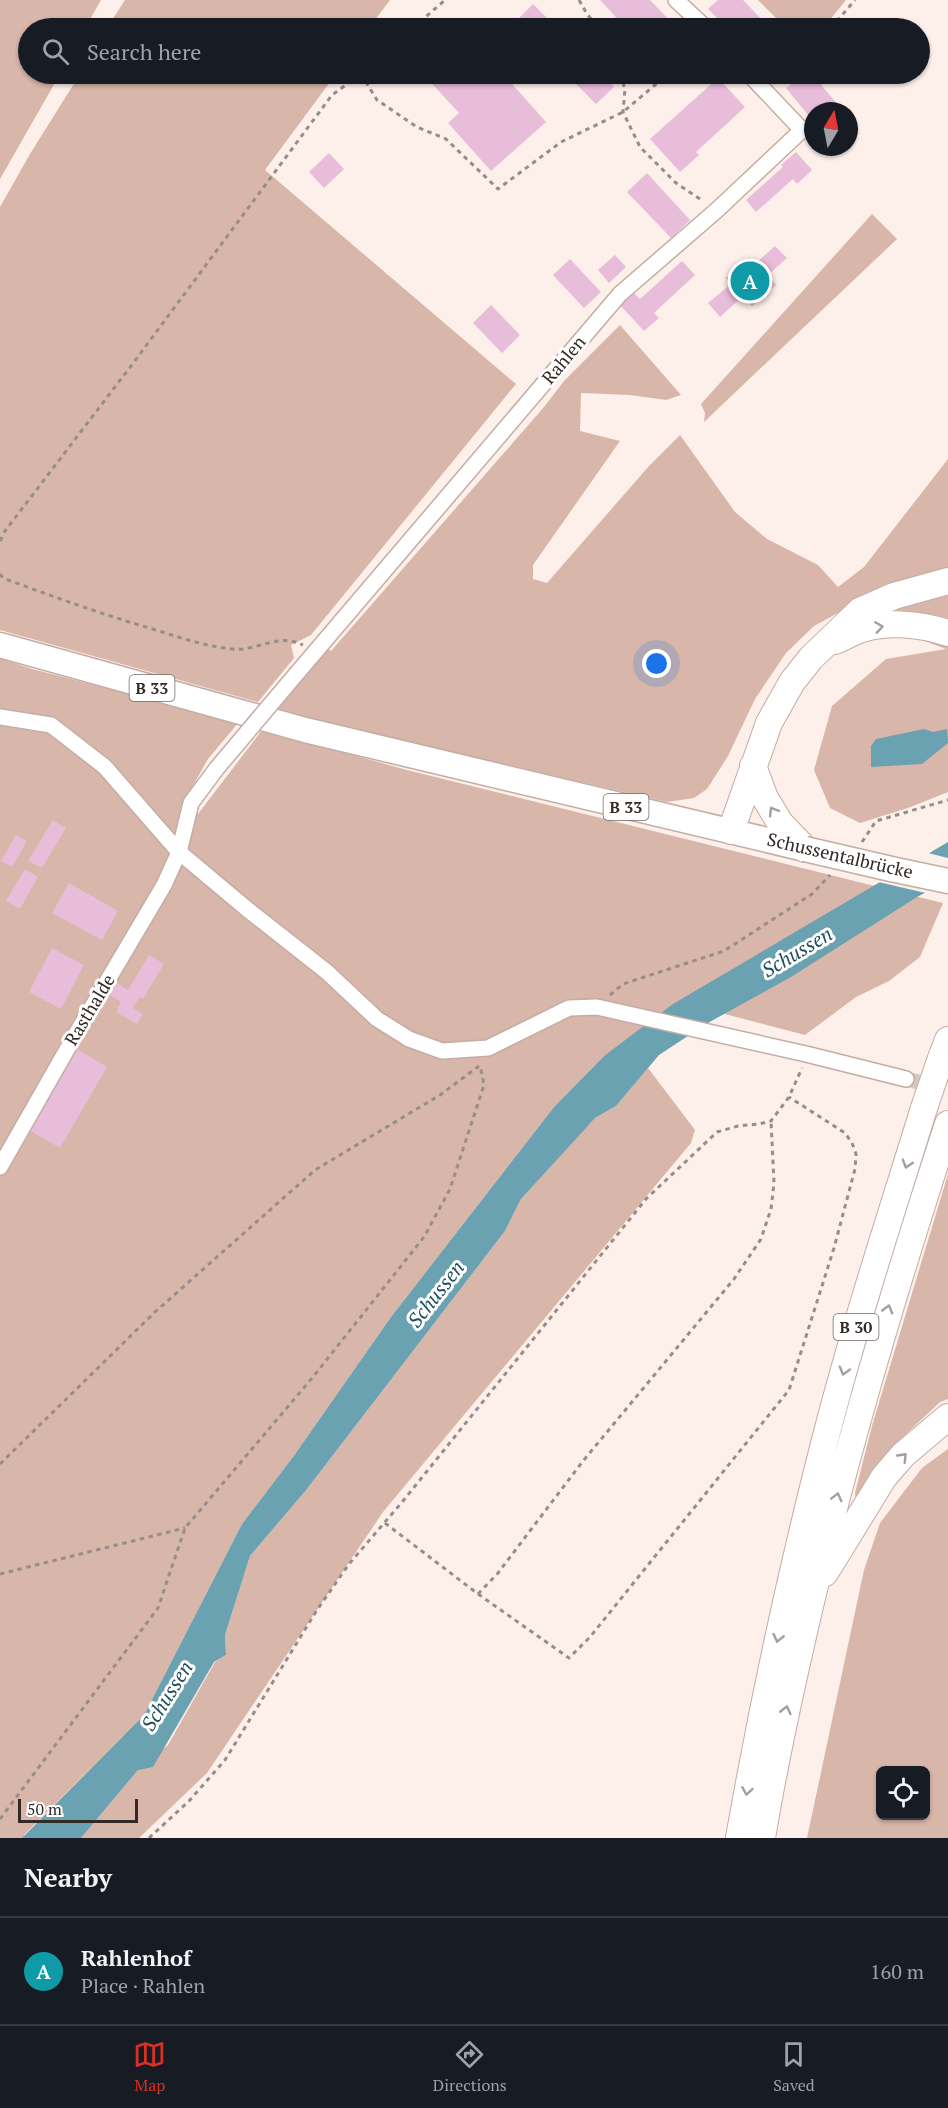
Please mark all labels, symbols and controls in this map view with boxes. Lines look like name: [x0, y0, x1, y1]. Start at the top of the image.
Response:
search box: [18, 18, 930, 84]
icon: search: [39, 35, 72, 68]
text: Search here: [87, 37, 201, 66]
north arrow: [804, 102, 858, 156]
pin: A: [730, 258, 770, 304]
street label: Rahlen: [536, 330, 591, 389]
one-way arrow: [874, 621, 883, 633]
your location: [642, 649, 671, 678]
road number: B 33: [130, 675, 174, 701]
road number: B 33: [604, 794, 648, 820]
one-way arrow: [768, 807, 780, 817]
street label: Schussentalbrücke: [765, 827, 916, 883]
water label: Schussen: [757, 920, 837, 983]
street label: Rasthalde: [58, 969, 120, 1050]
one-way arrow: [902, 1158, 914, 1169]
water label: Schussen: [401, 1255, 470, 1333]
one-way arrow: [881, 1304, 894, 1314]
road number: B 30: [834, 1314, 878, 1340]
one-way arrow: [839, 1365, 851, 1376]
one-way arrow: [895, 1453, 906, 1464]
one-way arrow: [829, 1492, 842, 1502]
one-way arrow: [772, 1632, 785, 1642]
water label: Schussen: [135, 1656, 199, 1736]
one-way arrow: [779, 1705, 792, 1715]
map controls: [876, 1766, 930, 1820]
button: locate: [876, 1766, 930, 1820]
one-way arrow: [741, 1786, 754, 1796]
scale bar: [18, 1796, 138, 1824]
text: 50 m: [27, 1798, 62, 1820]
text: Nearby: [24, 1860, 112, 1894]
text: Rahlenhof: [81, 1943, 191, 1972]
text: A: [36, 1958, 51, 1985]
text: 160 m: [870, 1958, 924, 1985]
text: Place · Rahlen: [81, 1972, 205, 1999]
tab: Map: [133, 2038, 166, 2096]
tab: Directions: [433, 2038, 507, 2096]
tab: Saved: [773, 2038, 815, 2096]

